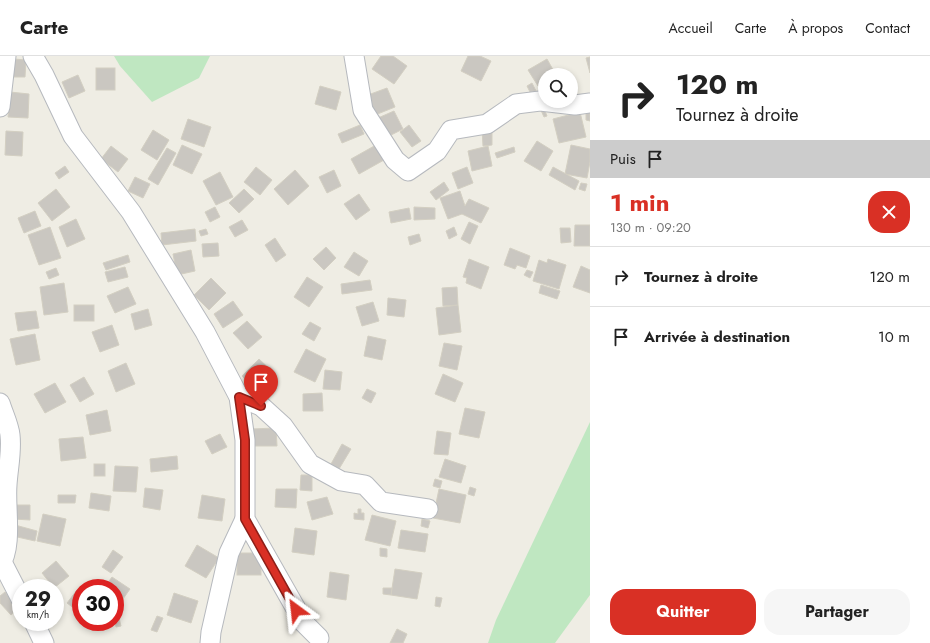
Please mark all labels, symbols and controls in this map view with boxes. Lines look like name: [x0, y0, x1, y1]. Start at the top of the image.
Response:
text: Carte: [20, 14, 68, 41]
text: Accueil: [669, 18, 713, 38]
text: Carte: [735, 18, 766, 38]
text: À propos: [788, 18, 843, 38]
text: Contact: [865, 18, 910, 38]
text: 120 m: [676, 64, 759, 105]
map controls: [538, 68, 578, 108]
button: search: [538, 68, 578, 108]
icon: right: [610, 72, 662, 124]
text: Tournez à droite: [676, 102, 799, 128]
text: Puis: [610, 148, 636, 170]
icon: arrive: [644, 148, 666, 170]
text: 1 min: [610, 185, 670, 220]
button: close: [868, 191, 910, 233]
text: 130 m · 09:20: [610, 218, 691, 237]
icon: right: [610, 266, 632, 288]
text: Tournez à droite: [644, 266, 758, 288]
text: 120 m: [870, 266, 910, 288]
icon: arrive: [610, 326, 632, 348]
text: Arrivée à destination: [644, 326, 790, 348]
text: 10 m: [878, 326, 910, 348]
pin: [244, 365, 278, 406]
icon: arrive: [250, 371, 272, 393]
speed limit sign: 30: [72, 579, 124, 631]
text: 29: [25, 585, 51, 614]
position arrow: [275, 589, 317, 631]
button: Quitter: [610, 589, 756, 635]
button: Partager: [764, 589, 910, 635]
text: km/h: [27, 607, 49, 622]

